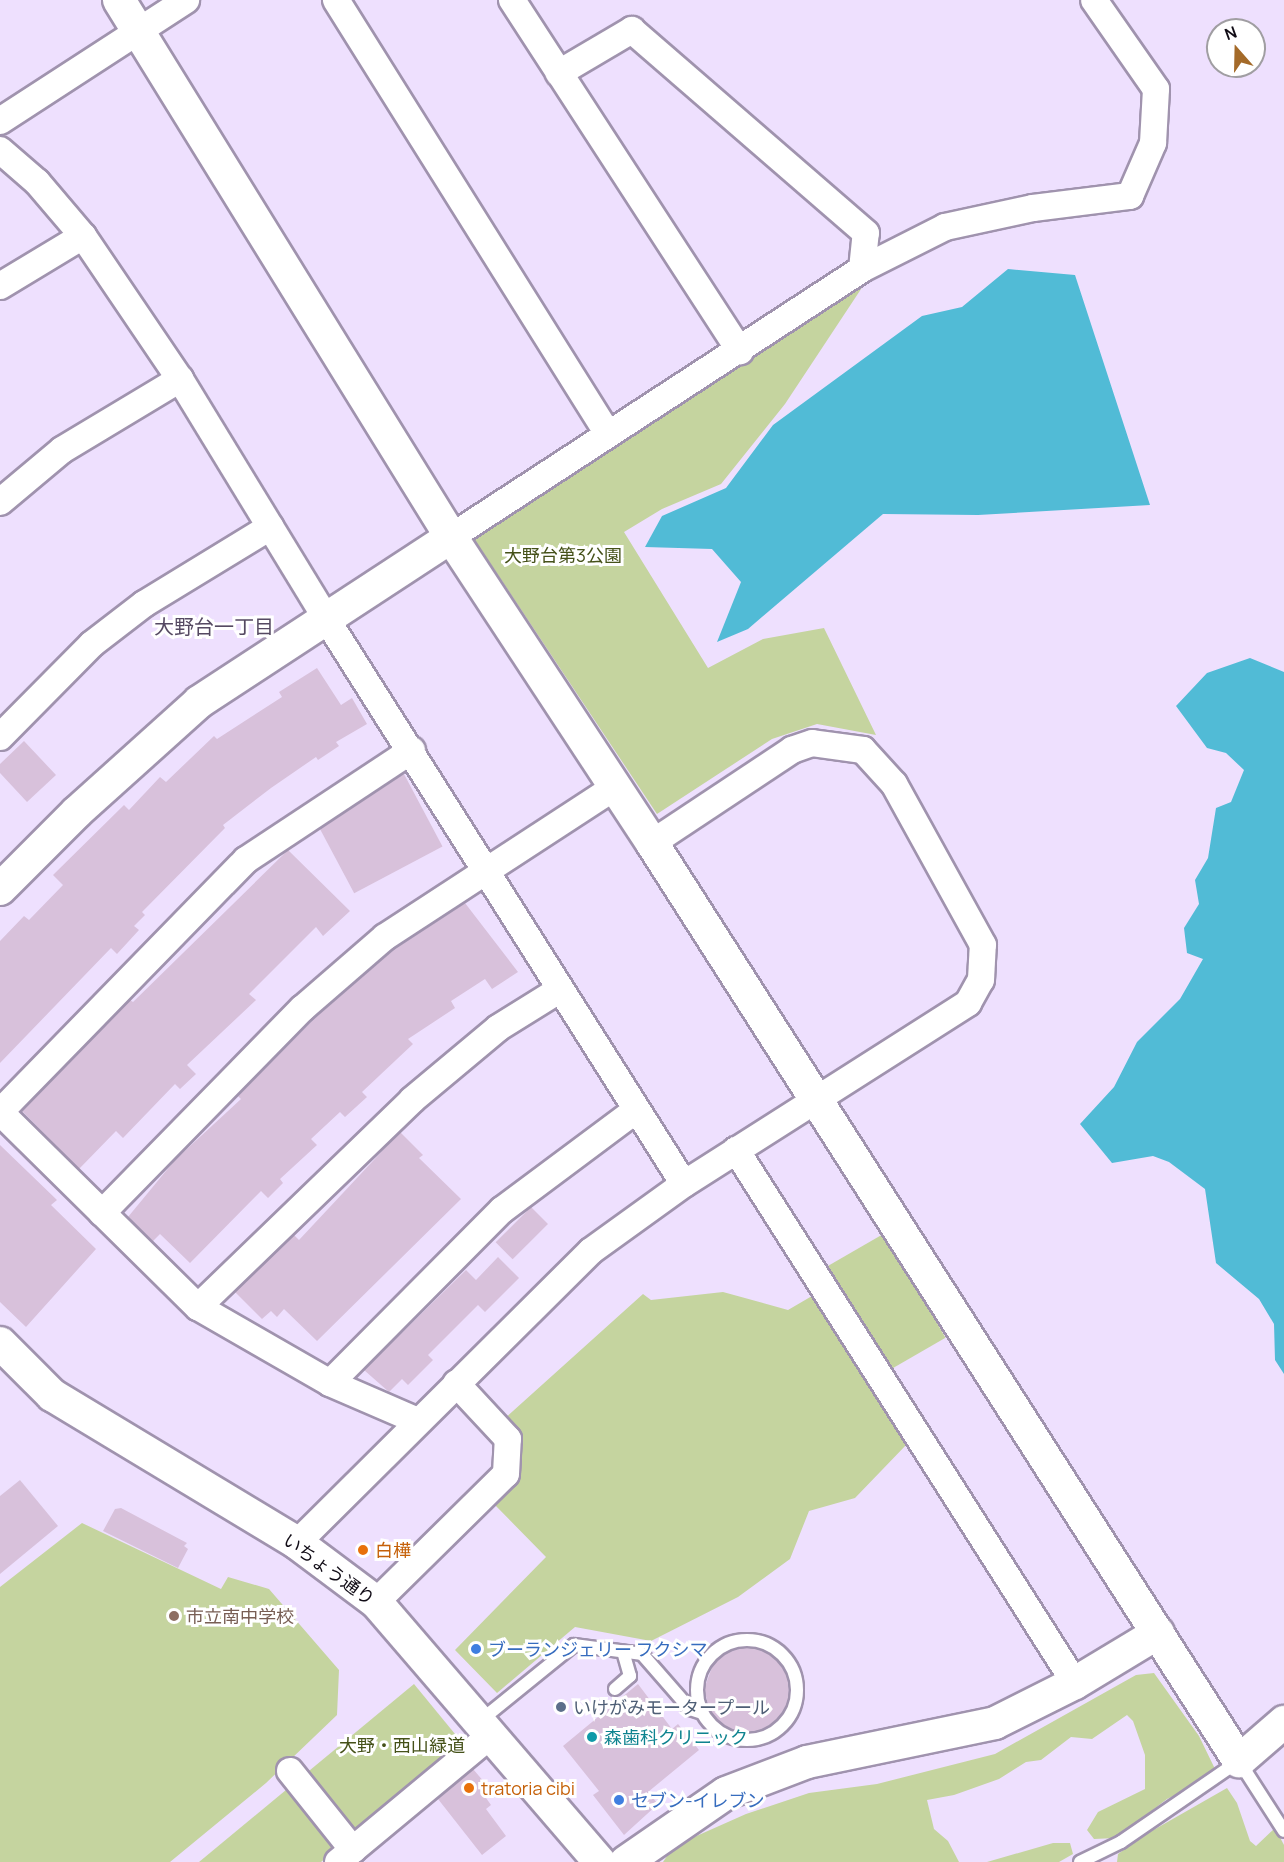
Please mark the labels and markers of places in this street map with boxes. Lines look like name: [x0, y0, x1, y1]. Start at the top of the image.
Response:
place label: 白樺: [375, 1539, 411, 1561]
marker: 白樺: [356, 1543, 370, 1557]
place label: 市立南中学校: [186, 1605, 294, 1627]
marker: 市立南中学校: [167, 1609, 181, 1623]
place label: ブーランジェリー フクシマ: [488, 1638, 708, 1660]
marker: ブーランジェリー フクシマ: [469, 1642, 483, 1656]
place label: いけがみモータープール: [573, 1696, 771, 1718]
marker: いけがみモータープール: [554, 1700, 568, 1714]
place label: 森歯科クリニック: [604, 1726, 748, 1748]
marker: 森歯科クリニック: [585, 1730, 599, 1744]
place label: tratoria cibi: [481, 1777, 575, 1799]
marker: tratoria cibi: [462, 1781, 476, 1795]
place label: セブン-イレブン: [631, 1789, 765, 1811]
marker: セブン-イレブン: [612, 1793, 626, 1807]

